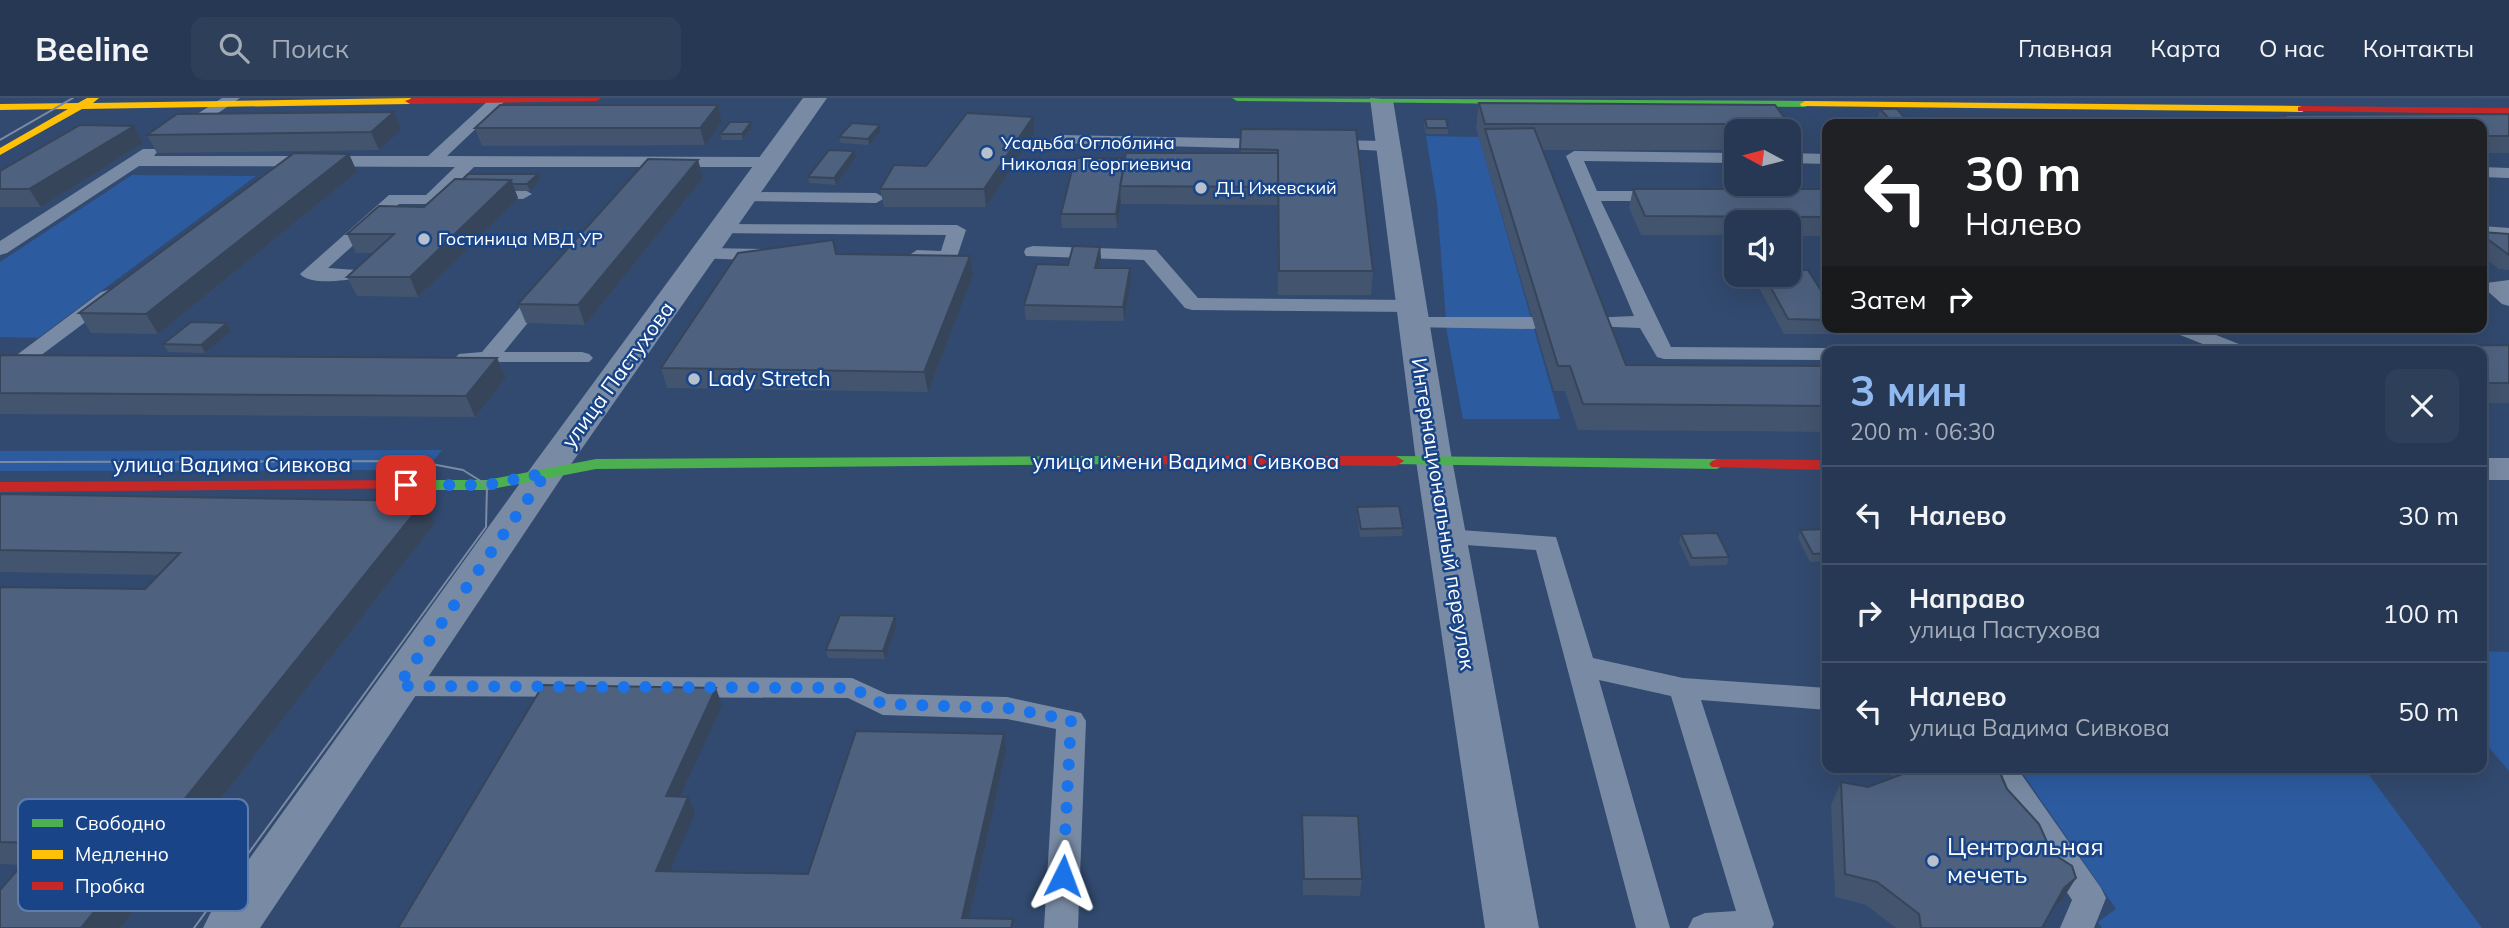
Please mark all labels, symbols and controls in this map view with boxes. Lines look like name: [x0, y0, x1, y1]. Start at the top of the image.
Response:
search box: [191, 17, 681, 80]
text: Beeline: [35, 28, 149, 69]
icon: search: [215, 29, 253, 67]
text: Поиск: [271, 32, 349, 65]
text: Главная: [2018, 33, 2112, 63]
text: Карта: [2150, 33, 2221, 63]
text: О нас: [2259, 33, 2325, 63]
text: Контакты: [2363, 33, 2474, 63]
north arrow: [1724, 119, 1801, 196]
map controls: [1724, 119, 1801, 287]
place label: Усадьба Оглоблина Николая Георгиевича: [1000, 131, 1191, 175]
text: 30 m: [1965, 142, 2081, 203]
marker: Усадьба Оглоблина Николая Георгиевича: [979, 145, 995, 161]
icon: left: [1850, 147, 1941, 238]
place label: ДЦ Ижевский: [1215, 176, 1337, 199]
marker: ДЦ Ижевский: [1193, 180, 1209, 196]
text: Налево: [1965, 203, 2082, 243]
button: sound: [1724, 210, 1801, 287]
place label: Гостиница МВД УР: [438, 227, 603, 250]
marker: Гостиница МВД УР: [416, 231, 432, 247]
icon: right: [1941, 280, 1979, 318]
text: Затем: [1850, 283, 1927, 316]
street label: улица Пастухова: [555, 296, 679, 453]
street label: Интернациональный переулок: [1406, 356, 1482, 672]
text: 3 мин: [1850, 364, 1968, 417]
place label: Lady Stretch: [708, 365, 831, 391]
button: close: [2385, 369, 2459, 443]
marker: Lady Stretch: [686, 371, 702, 387]
text: 200 m · 06:30: [1850, 417, 1995, 446]
street label: улица имени Вадима Сивкова: [1033, 448, 1339, 474]
street label: улица Вадима Сивкова: [113, 451, 351, 477]
pin: [376, 455, 436, 515]
icon: arrive: [387, 466, 425, 504]
icon: left: [1850, 496, 1888, 534]
text: Налево: [1909, 499, 2007, 532]
text: 30 m: [2398, 499, 2459, 532]
text: Направо: [1909, 582, 2025, 615]
icon: right: [1850, 594, 1888, 632]
text: 100 m: [2383, 597, 2459, 630]
text: улица Пастухова: [1909, 615, 2101, 644]
text: Налево: [1909, 680, 2007, 713]
icon: left: [1850, 692, 1888, 730]
text: 50 m: [2398, 695, 2459, 728]
text: улица Вадима Сивкова: [1909, 713, 2170, 742]
legend: [18, 799, 248, 911]
text: Свободно: [75, 811, 166, 835]
place label: Центральная мечеть: [1947, 831, 2104, 889]
position arrow: [1026, 839, 1100, 913]
text: Медленно: [75, 842, 169, 866]
marker: Центральная мечеть: [1925, 853, 1941, 869]
text: Пробка: [75, 874, 145, 898]

